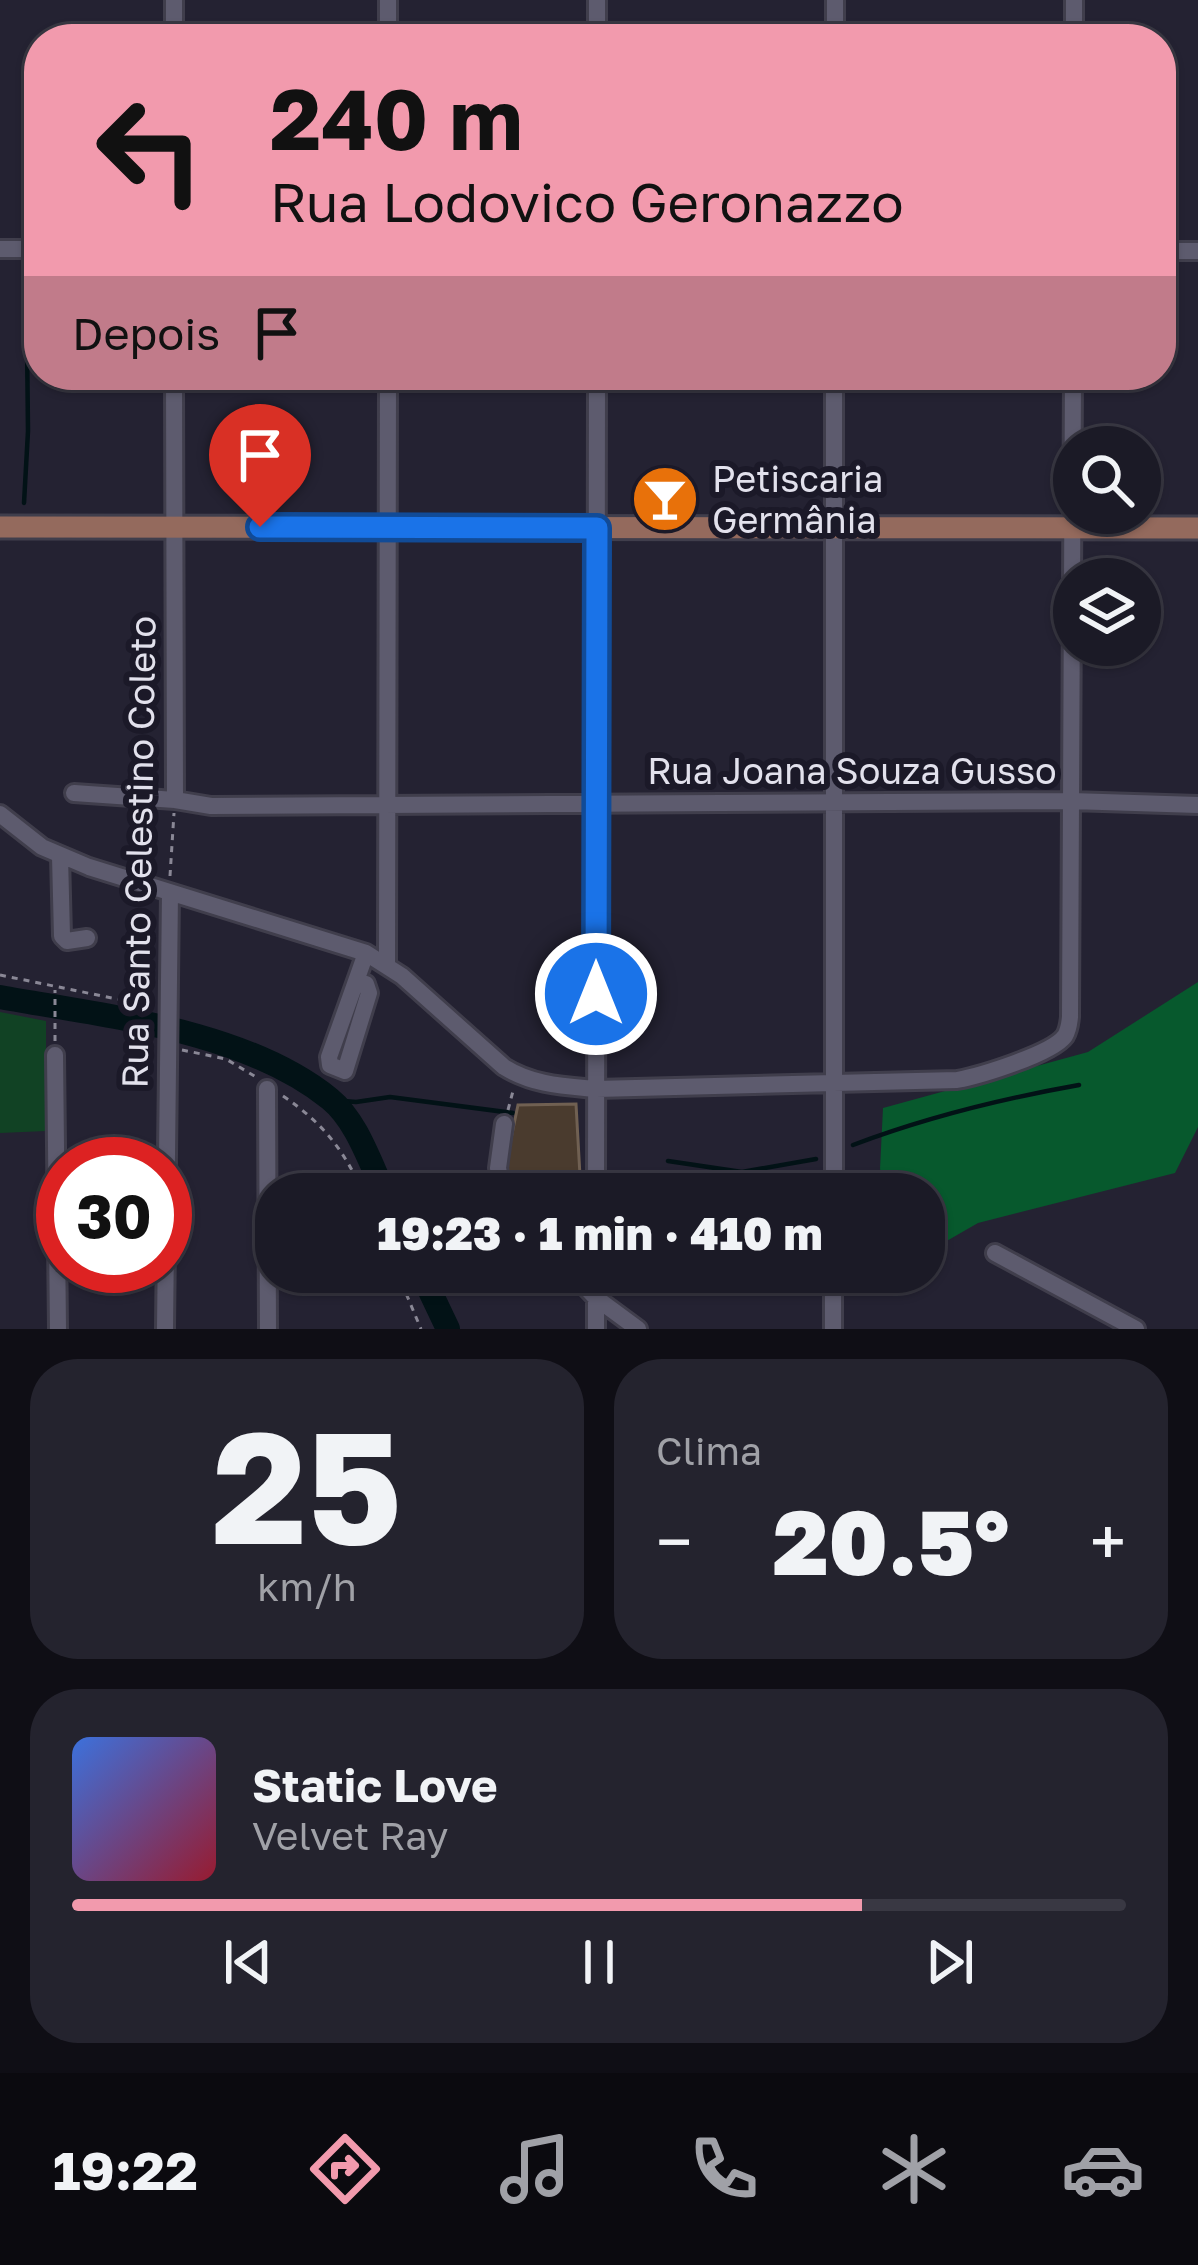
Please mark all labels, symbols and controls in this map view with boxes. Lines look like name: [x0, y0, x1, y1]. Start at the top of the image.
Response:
text: 240 m: [270, 68, 523, 168]
icon: left: [72, 72, 228, 228]
text: Rua Lodovico Geronazzo: [270, 169, 904, 234]
icon: arrive: [244, 300, 310, 366]
text: Depois: [72, 306, 220, 360]
pin: [209, 404, 311, 527]
icon: arrive: [227, 422, 293, 488]
map controls: [1053, 426, 1161, 666]
button: search: [1053, 426, 1161, 534]
place label: Petiscaria Germânia: [712, 457, 883, 541]
bar icon: Petiscaria Germânia: [630, 464, 700, 534]
button: layers: [1053, 558, 1161, 666]
street label: Rua Santo Celestino Coleto: [112, 615, 164, 1089]
street label: Rua Joana Souza Gusso: [647, 749, 1057, 792]
position arrow: [533, 931, 659, 1057]
speed limit sign: 30: [36, 1137, 192, 1293]
text: 19:23 · 1 min · 410 m: [377, 1206, 823, 1260]
text: 25: [212, 1391, 402, 1578]
text: Clima: [656, 1427, 762, 1474]
text: 20.5°: [773, 1487, 1009, 1595]
text: −: [656, 1501, 692, 1581]
text: +: [1090, 1501, 1126, 1581]
text: km/h: [257, 1563, 357, 1610]
text: Static Love: [252, 1758, 498, 1812]
text: Velvet Ray: [252, 1812, 448, 1859]
icon: previous: [215, 1929, 281, 1995]
icon: pause: [566, 1929, 632, 1995]
icon: next: [917, 1929, 983, 1995]
icon: directions: [303, 2127, 387, 2211]
icon: music: [493, 2127, 577, 2211]
icon: phone: [682, 2127, 766, 2211]
icon: climate: [872, 2127, 956, 2211]
icon: car: [1061, 2127, 1145, 2211]
text: 19:22: [53, 2137, 198, 2202]

